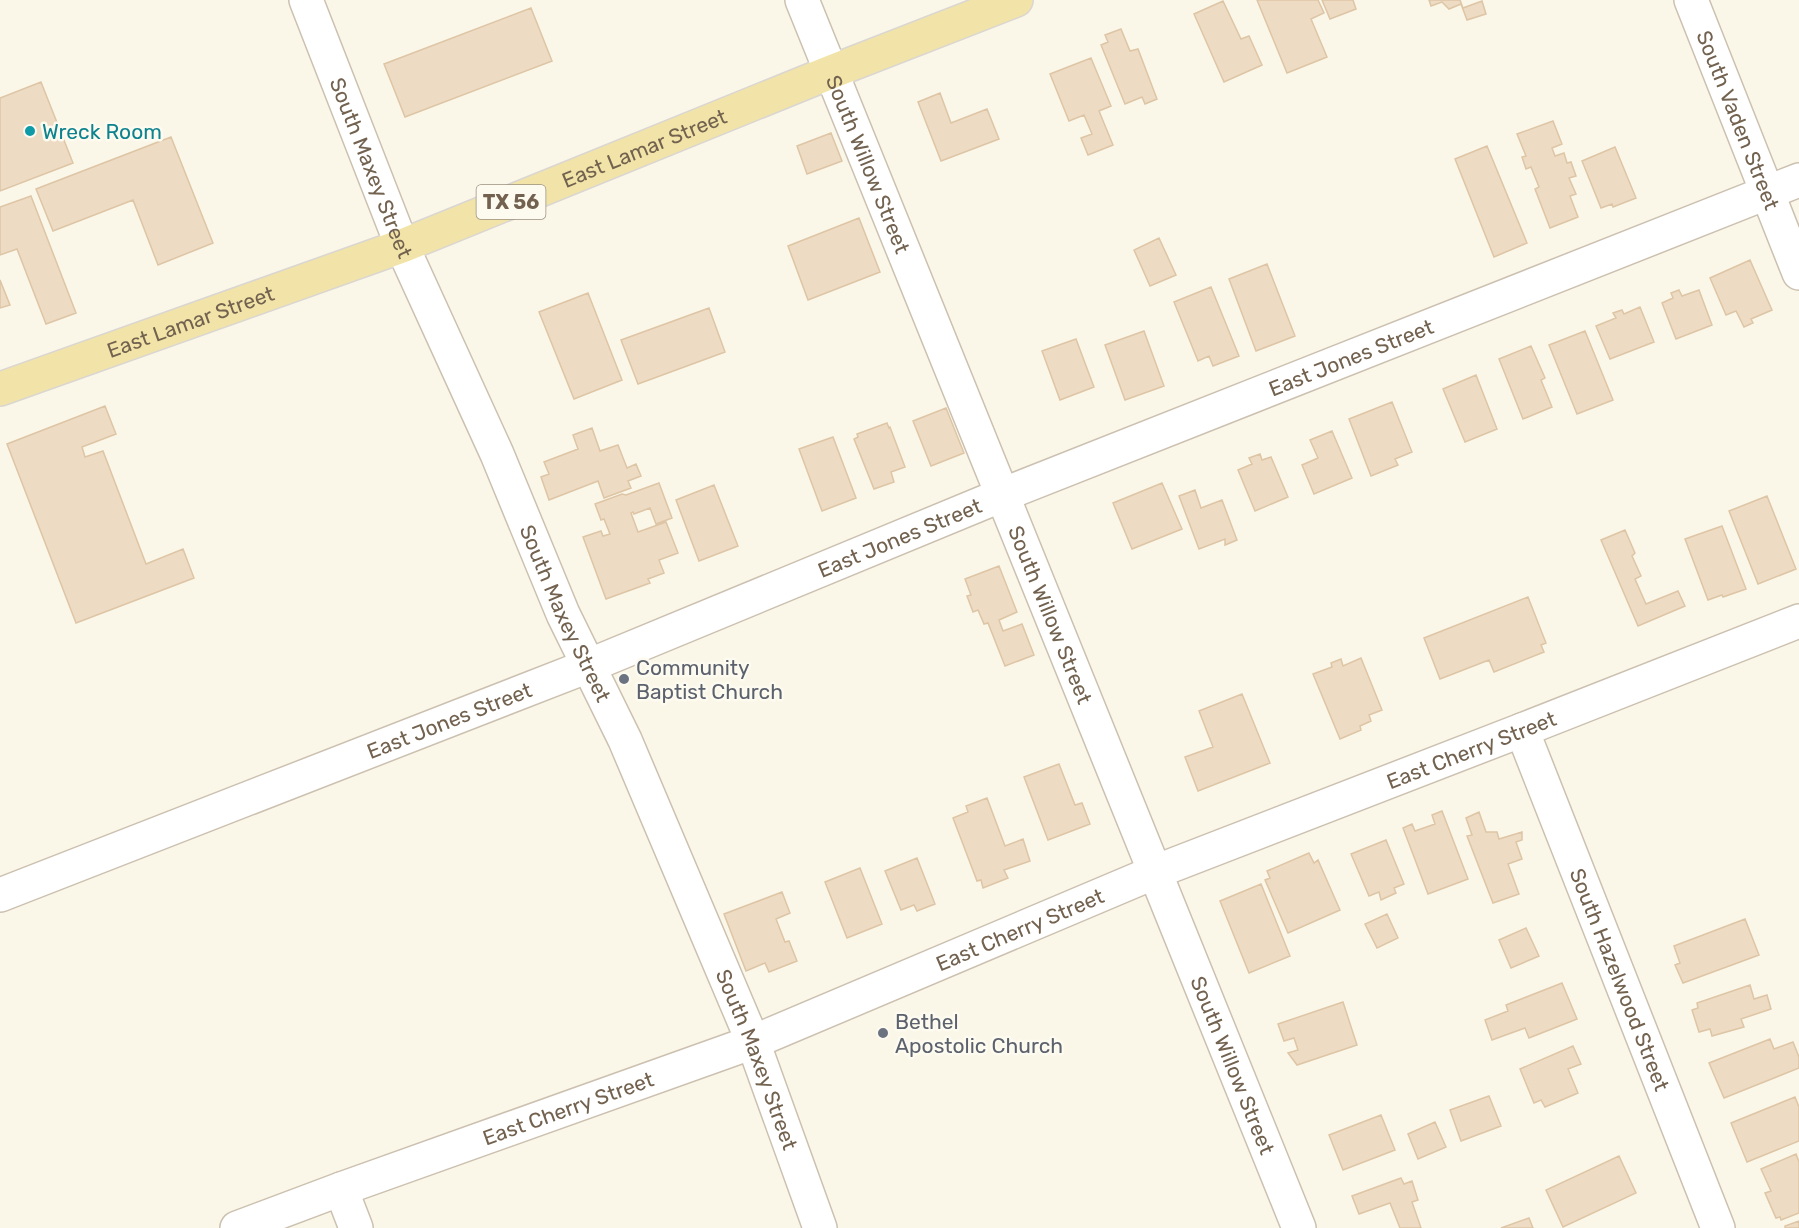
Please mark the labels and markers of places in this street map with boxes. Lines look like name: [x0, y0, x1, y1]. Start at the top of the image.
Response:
place label: Wreck Room: [42, 119, 162, 144]
marker: Wreck Room: [23, 124, 37, 138]
place label: Community Baptist Church: [636, 655, 783, 704]
marker: Community Baptist Church: [617, 672, 631, 686]
place label: Bethel Apostolic Church: [895, 1009, 1063, 1058]
marker: Bethel Apostolic Church: [876, 1026, 890, 1040]

